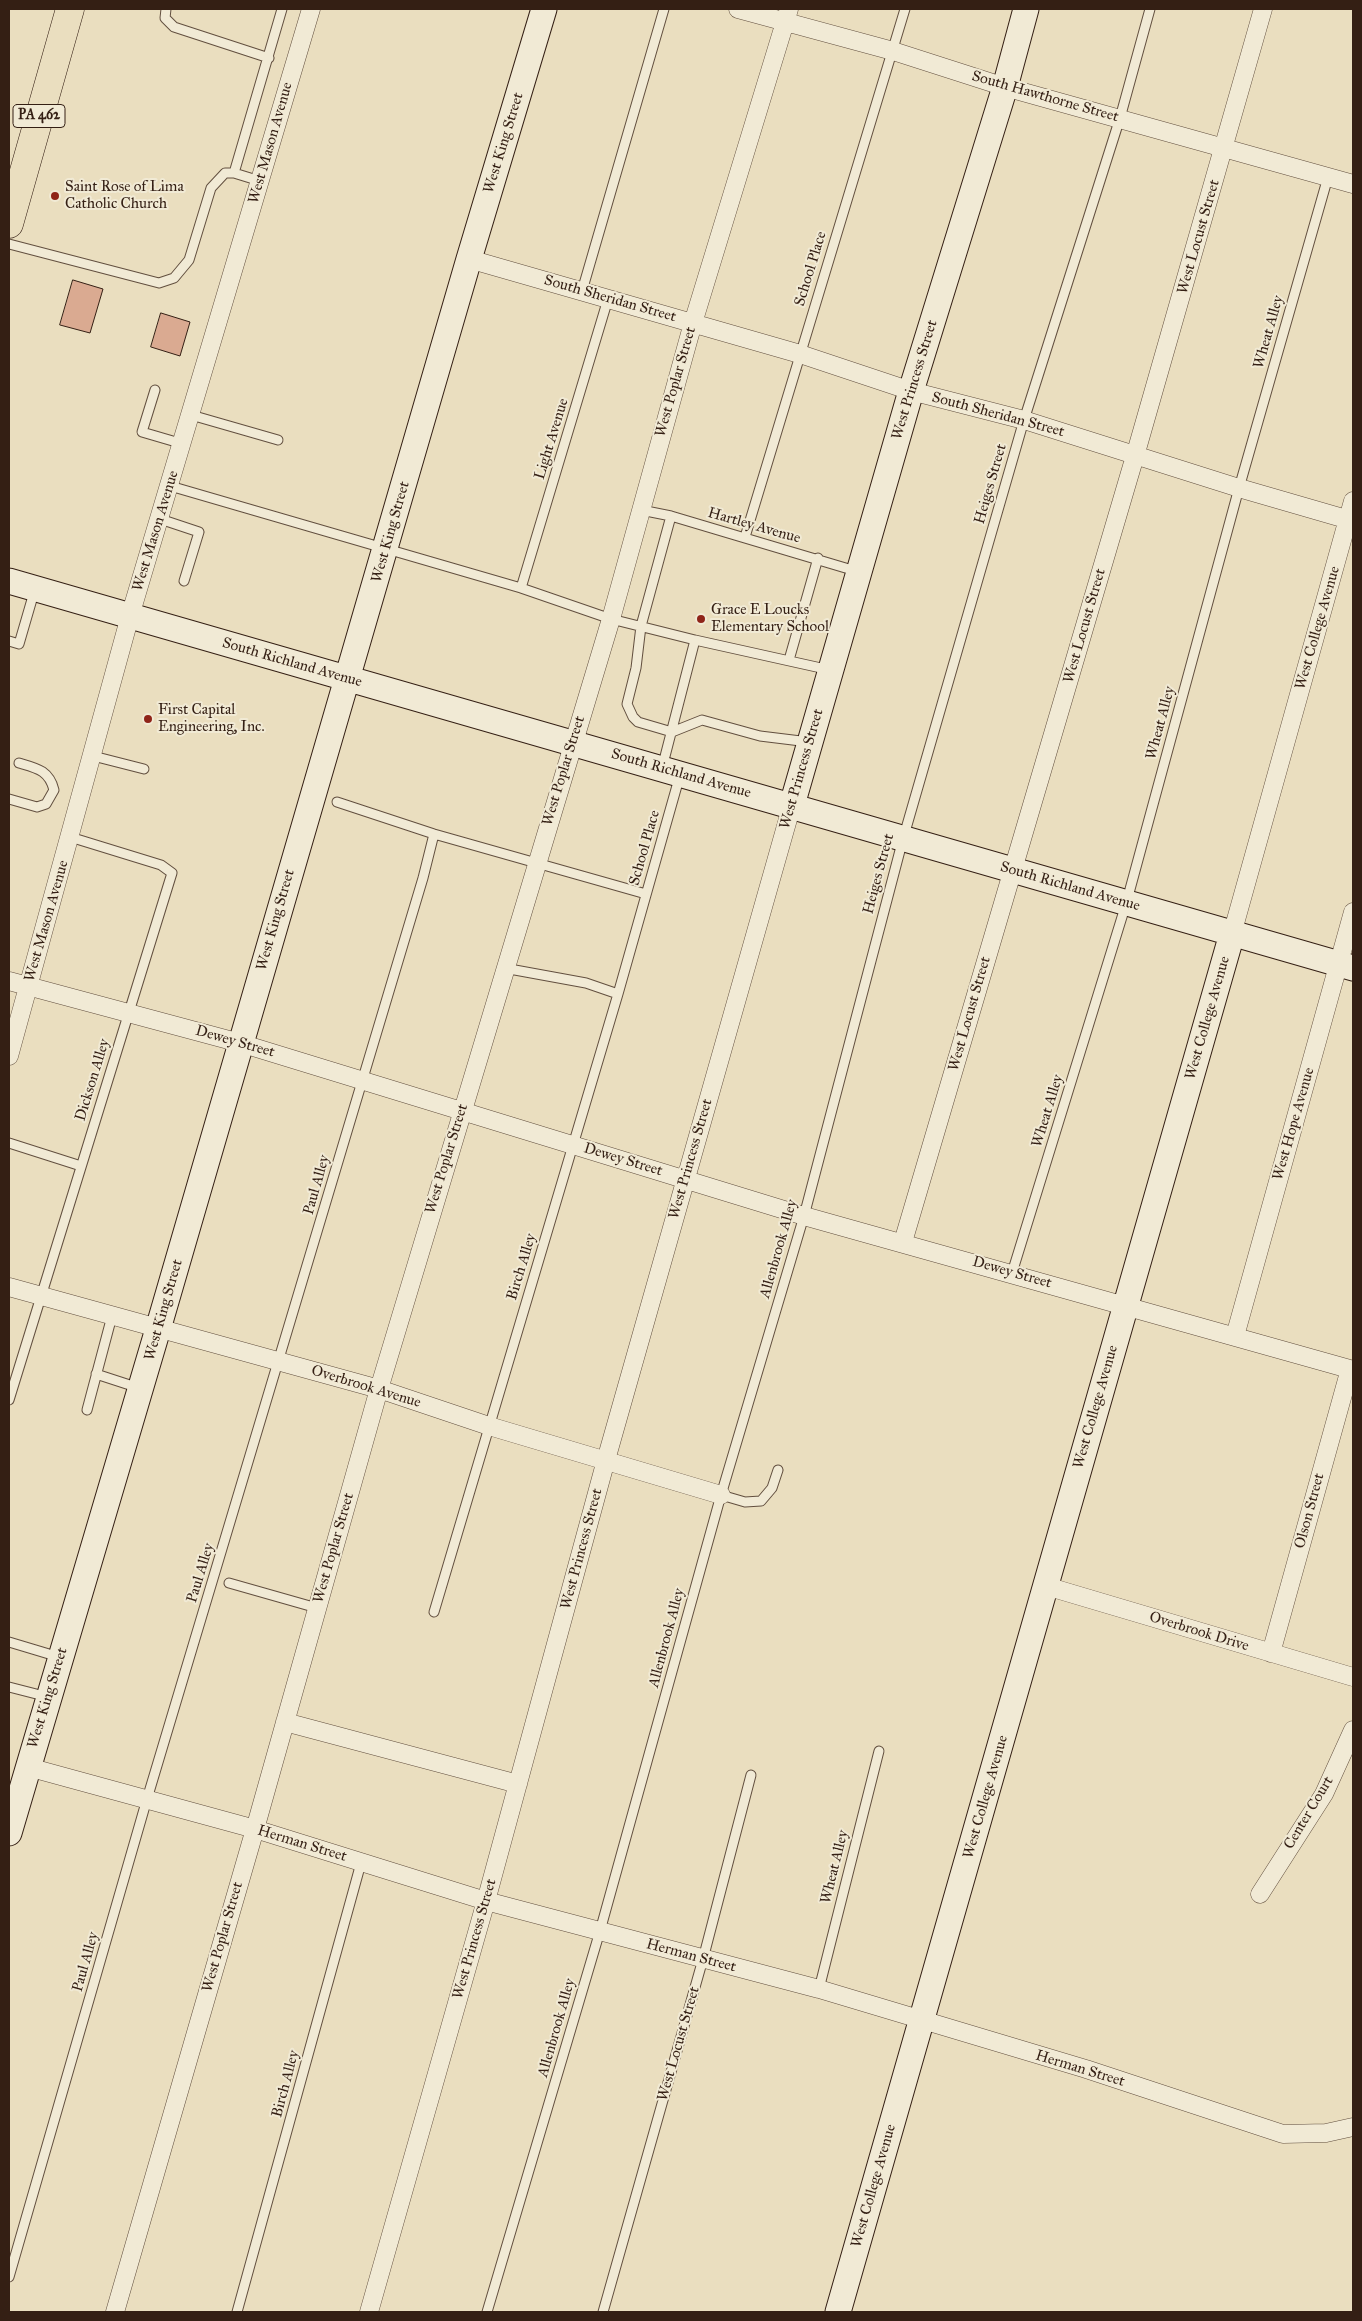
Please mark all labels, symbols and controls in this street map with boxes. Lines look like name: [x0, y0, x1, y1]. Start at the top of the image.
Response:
street label: South Hawthorne Street: [970, 67, 1120, 127]
street label: West Mason Avenue: [245, 80, 297, 206]
street label: West King Street: [480, 91, 528, 195]
road number: PA 462: [13, 104, 65, 128]
place label: Saint Rose of Lima Catholic Church: [65, 178, 184, 213]
street label: West Locust Street: [1174, 178, 1224, 296]
marker: Saint Rose of Lima Catholic Church: [49, 190, 61, 202]
street label: School Place: [791, 229, 831, 309]
street label: South Sheridan Street: [542, 272, 678, 326]
street label: Wheat Alley: [1250, 293, 1288, 371]
street label: West Princess Street: [888, 318, 942, 442]
street label: West Poplar Street: [652, 325, 700, 439]
street label: South Sheridan Street: [930, 389, 1066, 441]
street label: Light Avenue: [531, 396, 573, 482]
street label: Heiges Street: [971, 442, 1011, 526]
street label: West Mason Avenue: [129, 468, 183, 594]
street label: West King Street: [368, 479, 414, 585]
street label: Hartley Avenue: [706, 504, 802, 548]
street label: West College Avenue: [1292, 564, 1344, 692]
street label: West Locust Street: [1060, 567, 1110, 685]
place label: Grace E Loucks Elementary School: [711, 601, 829, 636]
marker: Grace E Loucks Elementary School: [695, 613, 707, 625]
street label: South Richland Avenue: [220, 634, 364, 692]
street label: Wheat Alley: [1143, 684, 1179, 762]
place label: First Capital Engineering, Inc.: [158, 701, 265, 736]
street label: West Princess Street: [776, 707, 828, 831]
marker: First Capital Engineering, Inc.: [142, 713, 154, 725]
street label: West Poplar Street: [539, 714, 589, 828]
street label: South Richland Avenue: [609, 745, 753, 803]
street label: School Place: [626, 808, 664, 888]
street label: Heiges Street: [860, 832, 898, 916]
street label: West Mason Avenue: [21, 858, 73, 984]
street label: South Richland Avenue: [998, 858, 1142, 916]
street label: West King Street: [253, 867, 299, 973]
street label: West College Avenue: [1182, 954, 1234, 1082]
street label: West Locust Street: [945, 955, 995, 1073]
street label: Dewey Street: [193, 1022, 277, 1062]
street label: Dickson Alley: [72, 1037, 114, 1123]
street label: West Hope Avenue: [1269, 1066, 1319, 1182]
street label: Wheat Alley: [1028, 1072, 1068, 1150]
street label: West Princess Street: [665, 1097, 717, 1221]
street label: West Poplar Street: [422, 1102, 472, 1216]
street label: Dewey Street: [581, 1139, 665, 1181]
street label: Paul Alley: [300, 1153, 334, 1217]
street label: Allenbrook Alley: [756, 1197, 802, 1301]
street label: Birch Alley: [503, 1231, 541, 1303]
street label: Dewey Street: [970, 1253, 1054, 1293]
street label: West King Street: [141, 1257, 187, 1363]
street label: West College Avenue: [1070, 1343, 1122, 1471]
street label: Overbrook Avenue: [309, 1362, 423, 1412]
street label: Olson Street: [1291, 1471, 1329, 1551]
street label: West Princess Street: [557, 1487, 607, 1611]
street label: West Poplar Street: [310, 1491, 358, 1605]
street label: Paul Alley: [183, 1541, 219, 1605]
street label: Allenbrook Alley: [645, 1586, 689, 1690]
street label: Overbrook Drive: [1147, 1608, 1251, 1656]
street label: West King Street: [24, 1646, 72, 1750]
street label: West College Avenue: [960, 1733, 1012, 1861]
street label: Center Court: [1280, 1773, 1338, 1853]
street label: Herman Street: [255, 1822, 349, 1866]
street label: Wheat Alley: [817, 1828, 853, 1906]
street label: West Princess Street: [449, 1877, 501, 2001]
street label: West Poplar Street: [199, 1880, 247, 1994]
street label: Paul Alley: [69, 1930, 103, 1994]
street label: Herman Street: [644, 1935, 738, 1977]
street label: Allenbrook Alley: [534, 1976, 580, 2080]
street label: West Locust Street: [654, 1985, 704, 2103]
street label: Herman Street: [1033, 2047, 1127, 2091]
street label: Birch Alley: [268, 2048, 304, 2120]
street label: West College Avenue: [848, 2122, 900, 2250]

